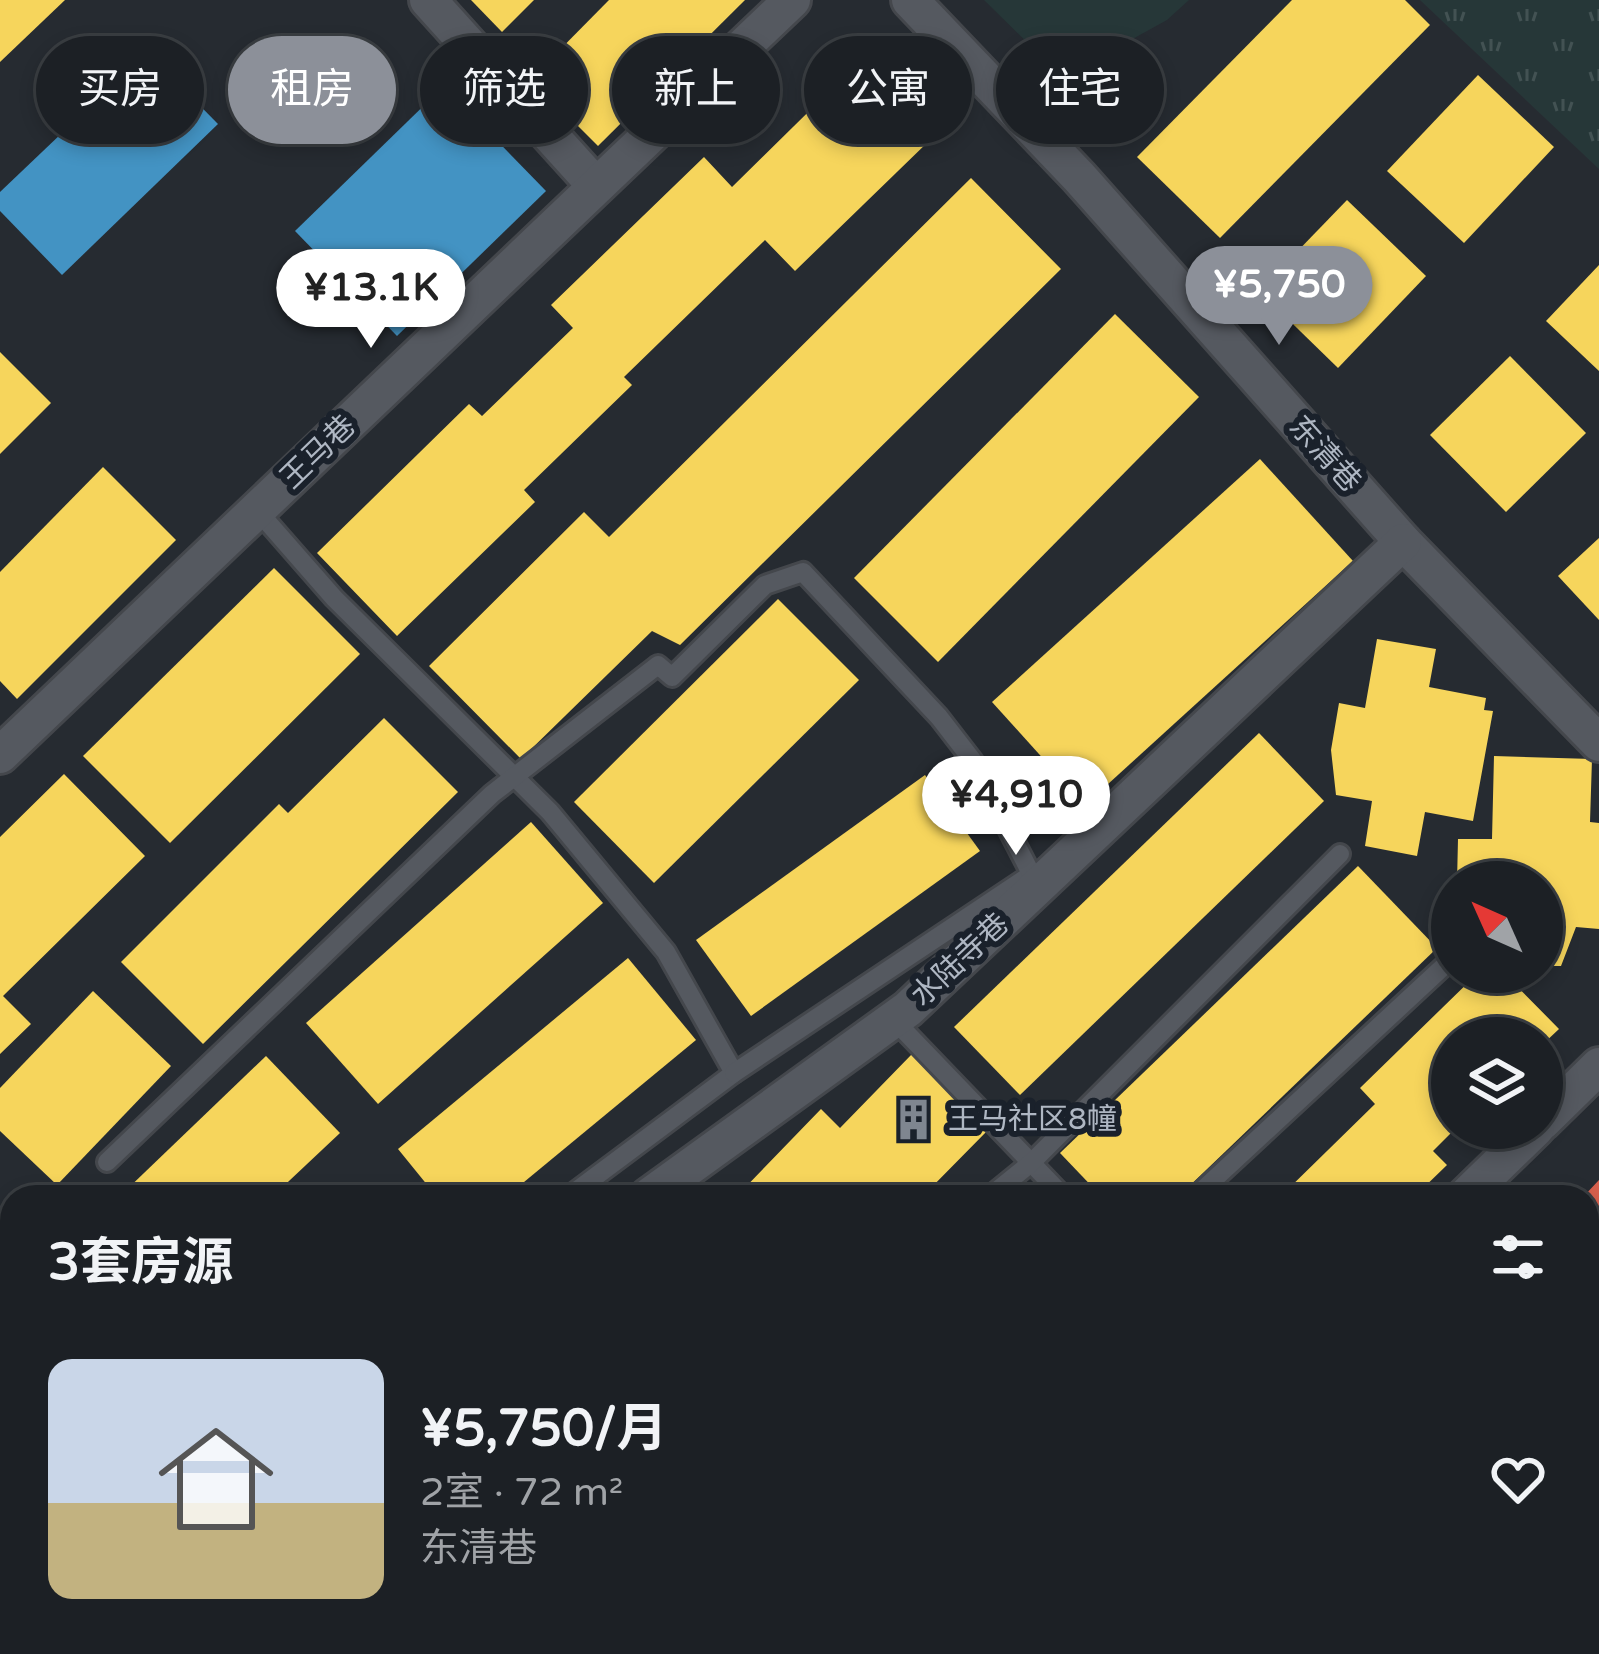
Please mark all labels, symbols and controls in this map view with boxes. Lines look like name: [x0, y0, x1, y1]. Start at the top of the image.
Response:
chip: 买房: [36, 36, 204, 144]
chip: 租房: [228, 36, 396, 144]
chip: 筛选: [420, 36, 588, 144]
chip: 新上: [612, 36, 780, 144]
chip: 公寓: [804, 36, 972, 144]
chip: 住宅: [996, 36, 1164, 144]
pin: ¥5,750: [1181, 246, 1377, 348]
pin: ¥13.1K: [273, 249, 469, 351]
text: ¥5,750: [1213, 261, 1346, 308]
text: ¥13.1K: [303, 264, 439, 311]
street label: 王马巷: [273, 407, 363, 497]
street label: 东清巷: [1281, 408, 1369, 500]
pin: ¥4,910: [918, 756, 1114, 858]
text: ¥4,910: [949, 771, 1083, 818]
north arrow: [1431, 861, 1563, 993]
map controls: [1431, 861, 1563, 1149]
street label: 水陆寺巷: [904, 906, 1016, 1014]
button: layers: [1431, 1017, 1563, 1149]
building icon: 王马社区8幢: [891, 1096, 937, 1142]
place label: 王马社区8幢: [948, 1101, 1117, 1138]
icon: filters: [1485, 1224, 1551, 1290]
text: 3套房源: [48, 1232, 233, 1294]
text: ¥5,750/月: [420, 1398, 668, 1460]
icon: home: [144, 1407, 288, 1551]
icon: heart: [1485, 1446, 1551, 1512]
text: 2室 · 72 m²: [420, 1469, 623, 1516]
text: 东清巷: [420, 1525, 537, 1572]

